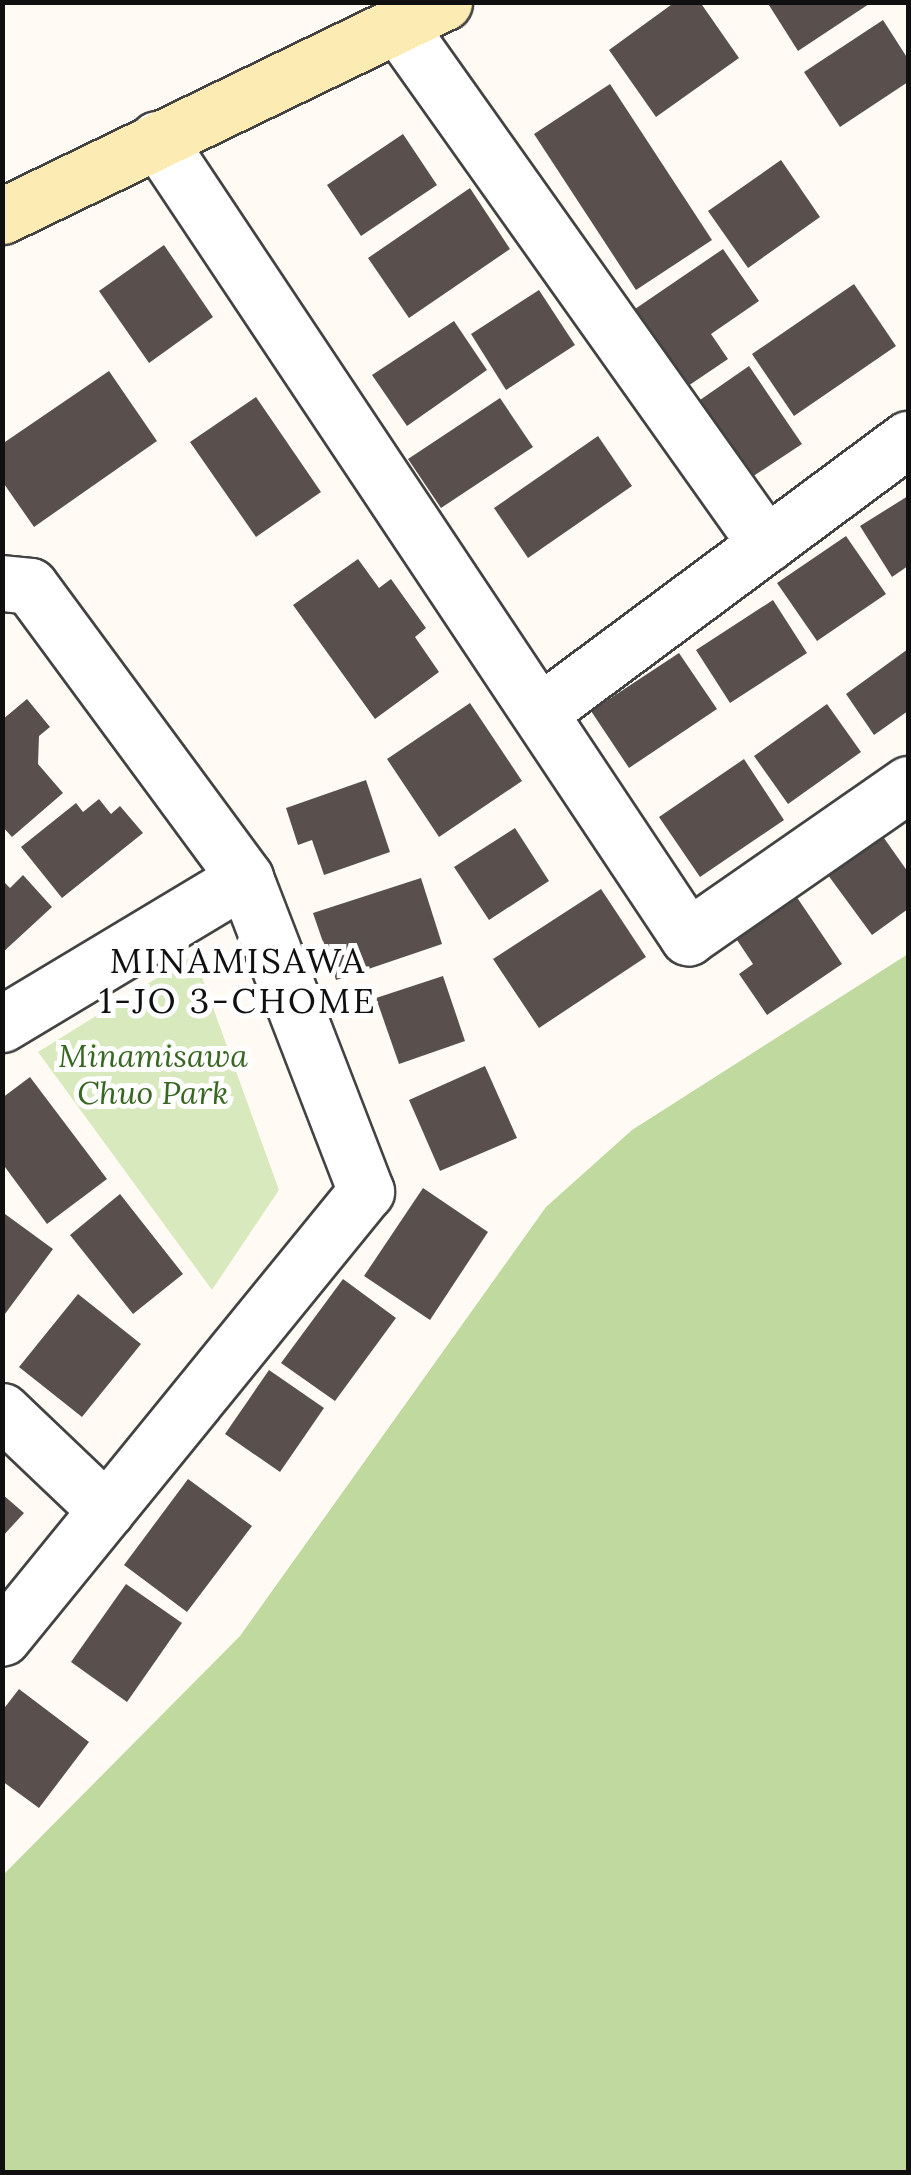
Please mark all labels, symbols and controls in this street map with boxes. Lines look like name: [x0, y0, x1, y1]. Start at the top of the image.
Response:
district label: MINAMISAWA 1-JO 3-CHOME: [99, 940, 377, 1022]
park label: Minamisawa Chuo Park: [58, 1038, 248, 1113]

